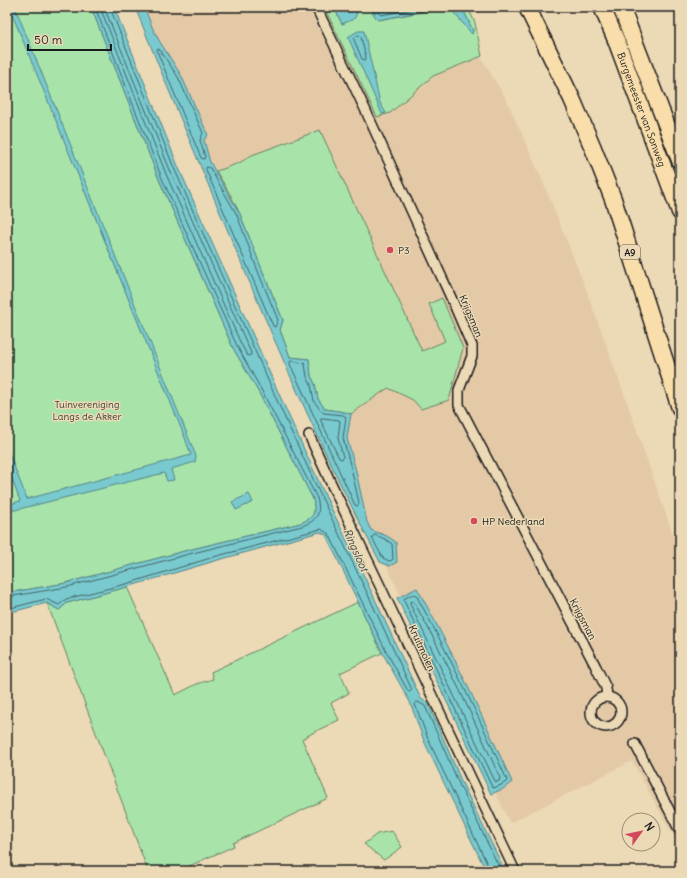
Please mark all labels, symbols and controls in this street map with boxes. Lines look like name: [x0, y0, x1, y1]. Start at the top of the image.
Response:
scale bar: [28, 26, 111, 52]
text: 50 m: [34, 32, 63, 47]
street label: Burgemeester van Sonweg: [615, 50, 669, 169]
place label: P3: [398, 244, 410, 257]
marker: P3: [385, 245, 395, 255]
road number: A9: [620, 245, 640, 259]
street label: Krijgsman: [456, 293, 486, 339]
park label: Tuinvereniging Langs de Akker: [53, 398, 122, 423]
place label: HP Nederland: [482, 515, 545, 528]
marker: HP Nederland: [469, 516, 479, 526]
water label: Ringsloot: [340, 526, 372, 575]
street label: Krijgsman: [567, 596, 599, 642]
street label: Kruitmolen: [406, 623, 438, 673]
north arrow: [621, 812, 661, 852]
text: N: [641, 820, 657, 834]

